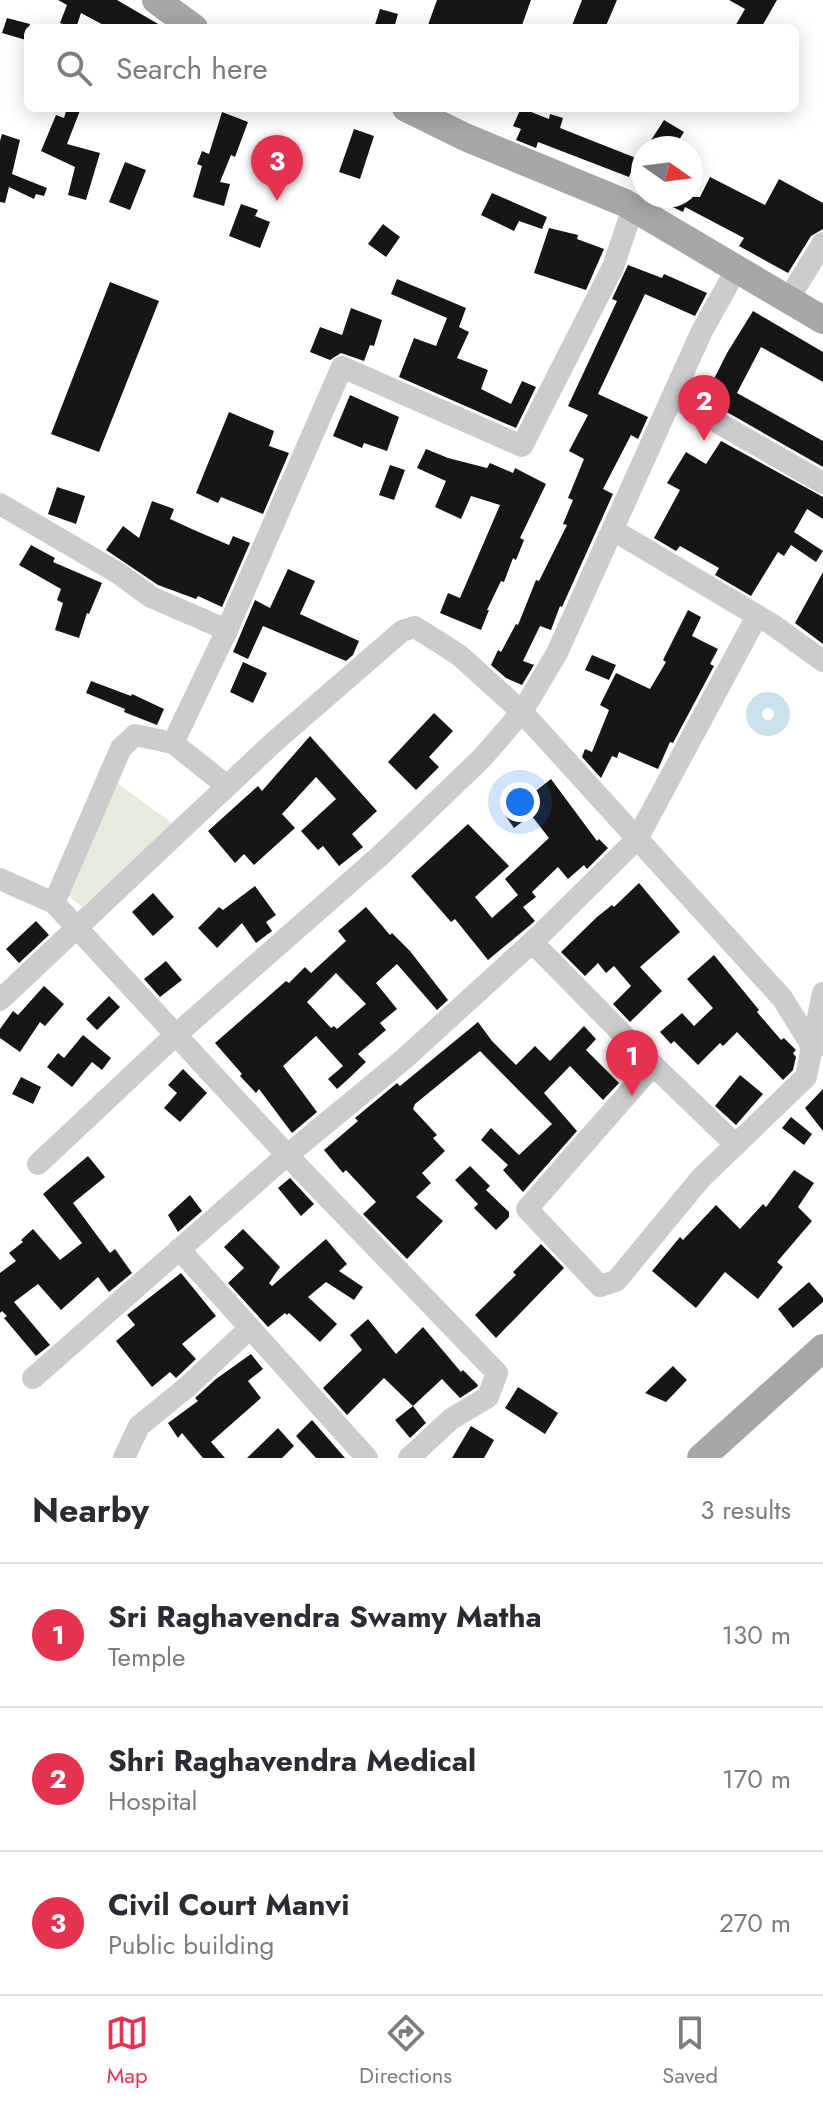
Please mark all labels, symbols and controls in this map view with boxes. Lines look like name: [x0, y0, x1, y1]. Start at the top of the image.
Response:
search box: [24, 24, 799, 112]
icon: search: [52, 46, 96, 90]
text: Search here: [116, 47, 268, 90]
pin: 3: [251, 135, 303, 201]
north arrow: [631, 136, 703, 208]
pin: 2: [678, 375, 730, 441]
your location: [500, 782, 540, 822]
pin: 1: [606, 1030, 658, 1096]
text: Nearby: [32, 1486, 149, 1535]
text: 3 results: [700, 1491, 791, 1529]
text: Sri Raghavendra Swamy Matha: [108, 1595, 542, 1638]
text: 1: [51, 1616, 65, 1654]
text: 130 m: [721, 1616, 791, 1654]
text: Temple: [108, 1638, 185, 1676]
text: Shri Raghavendra Medical: [108, 1739, 476, 1782]
text: 2: [49, 1760, 67, 1798]
text: 170 m: [722, 1760, 791, 1798]
text: Hospital: [108, 1782, 198, 1820]
text: Civil Court Manvi: [108, 1883, 349, 1926]
text: 3: [50, 1904, 66, 1942]
text: 270 m: [719, 1904, 791, 1942]
text: Public building: [108, 1926, 274, 1964]
tab: Map: [105, 2011, 149, 2091]
tab: Directions: [359, 2011, 452, 2091]
tab: Saved: [662, 2011, 718, 2091]

